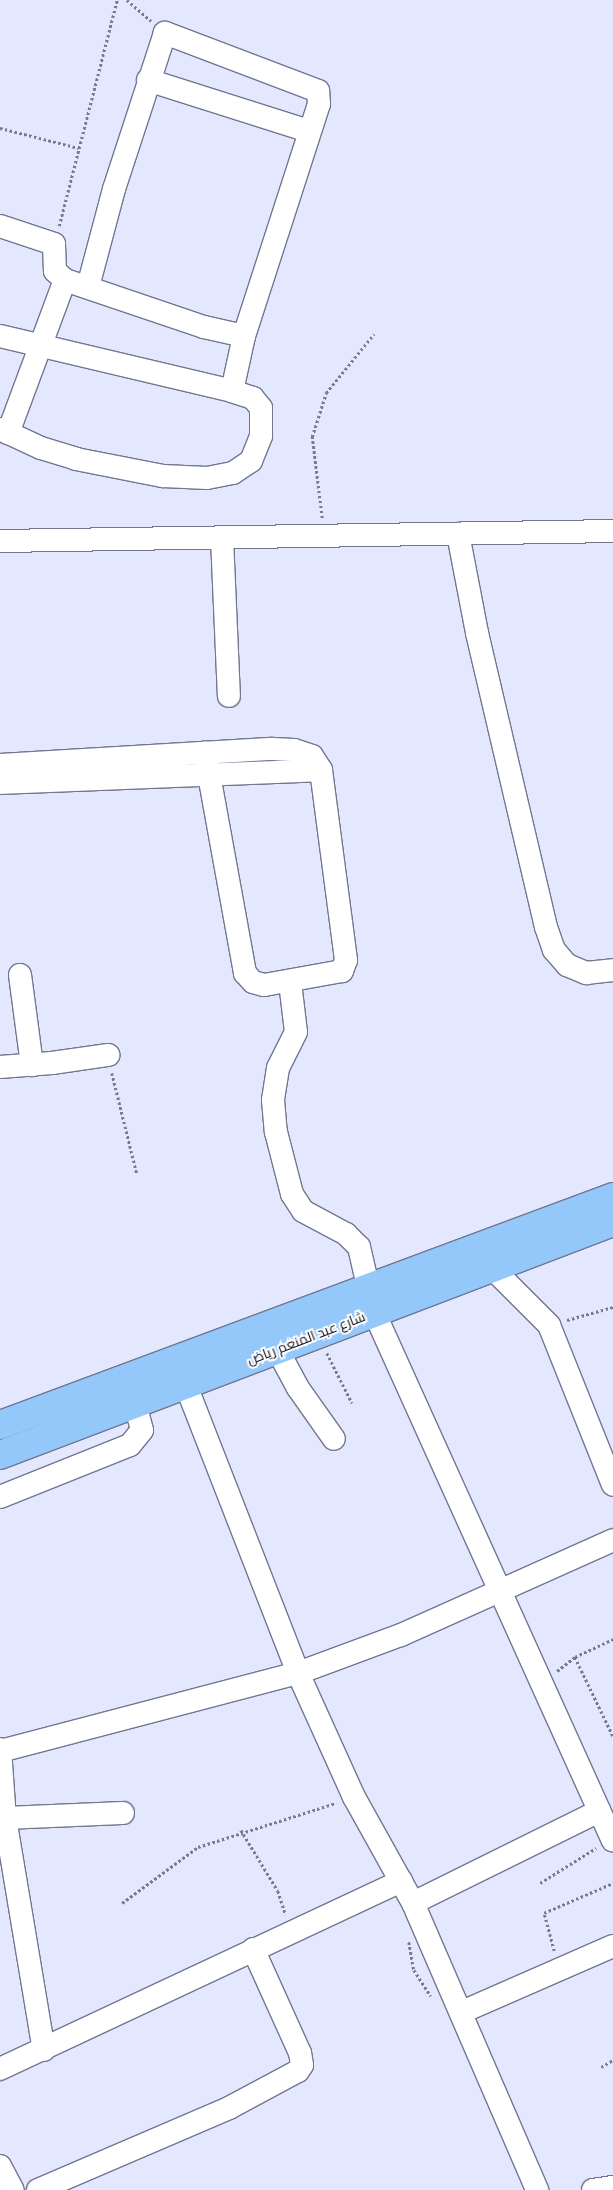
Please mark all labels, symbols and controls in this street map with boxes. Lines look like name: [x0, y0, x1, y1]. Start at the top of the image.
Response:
street label: شارع عبد المنعم رياض: [244, 1308, 368, 1368]

